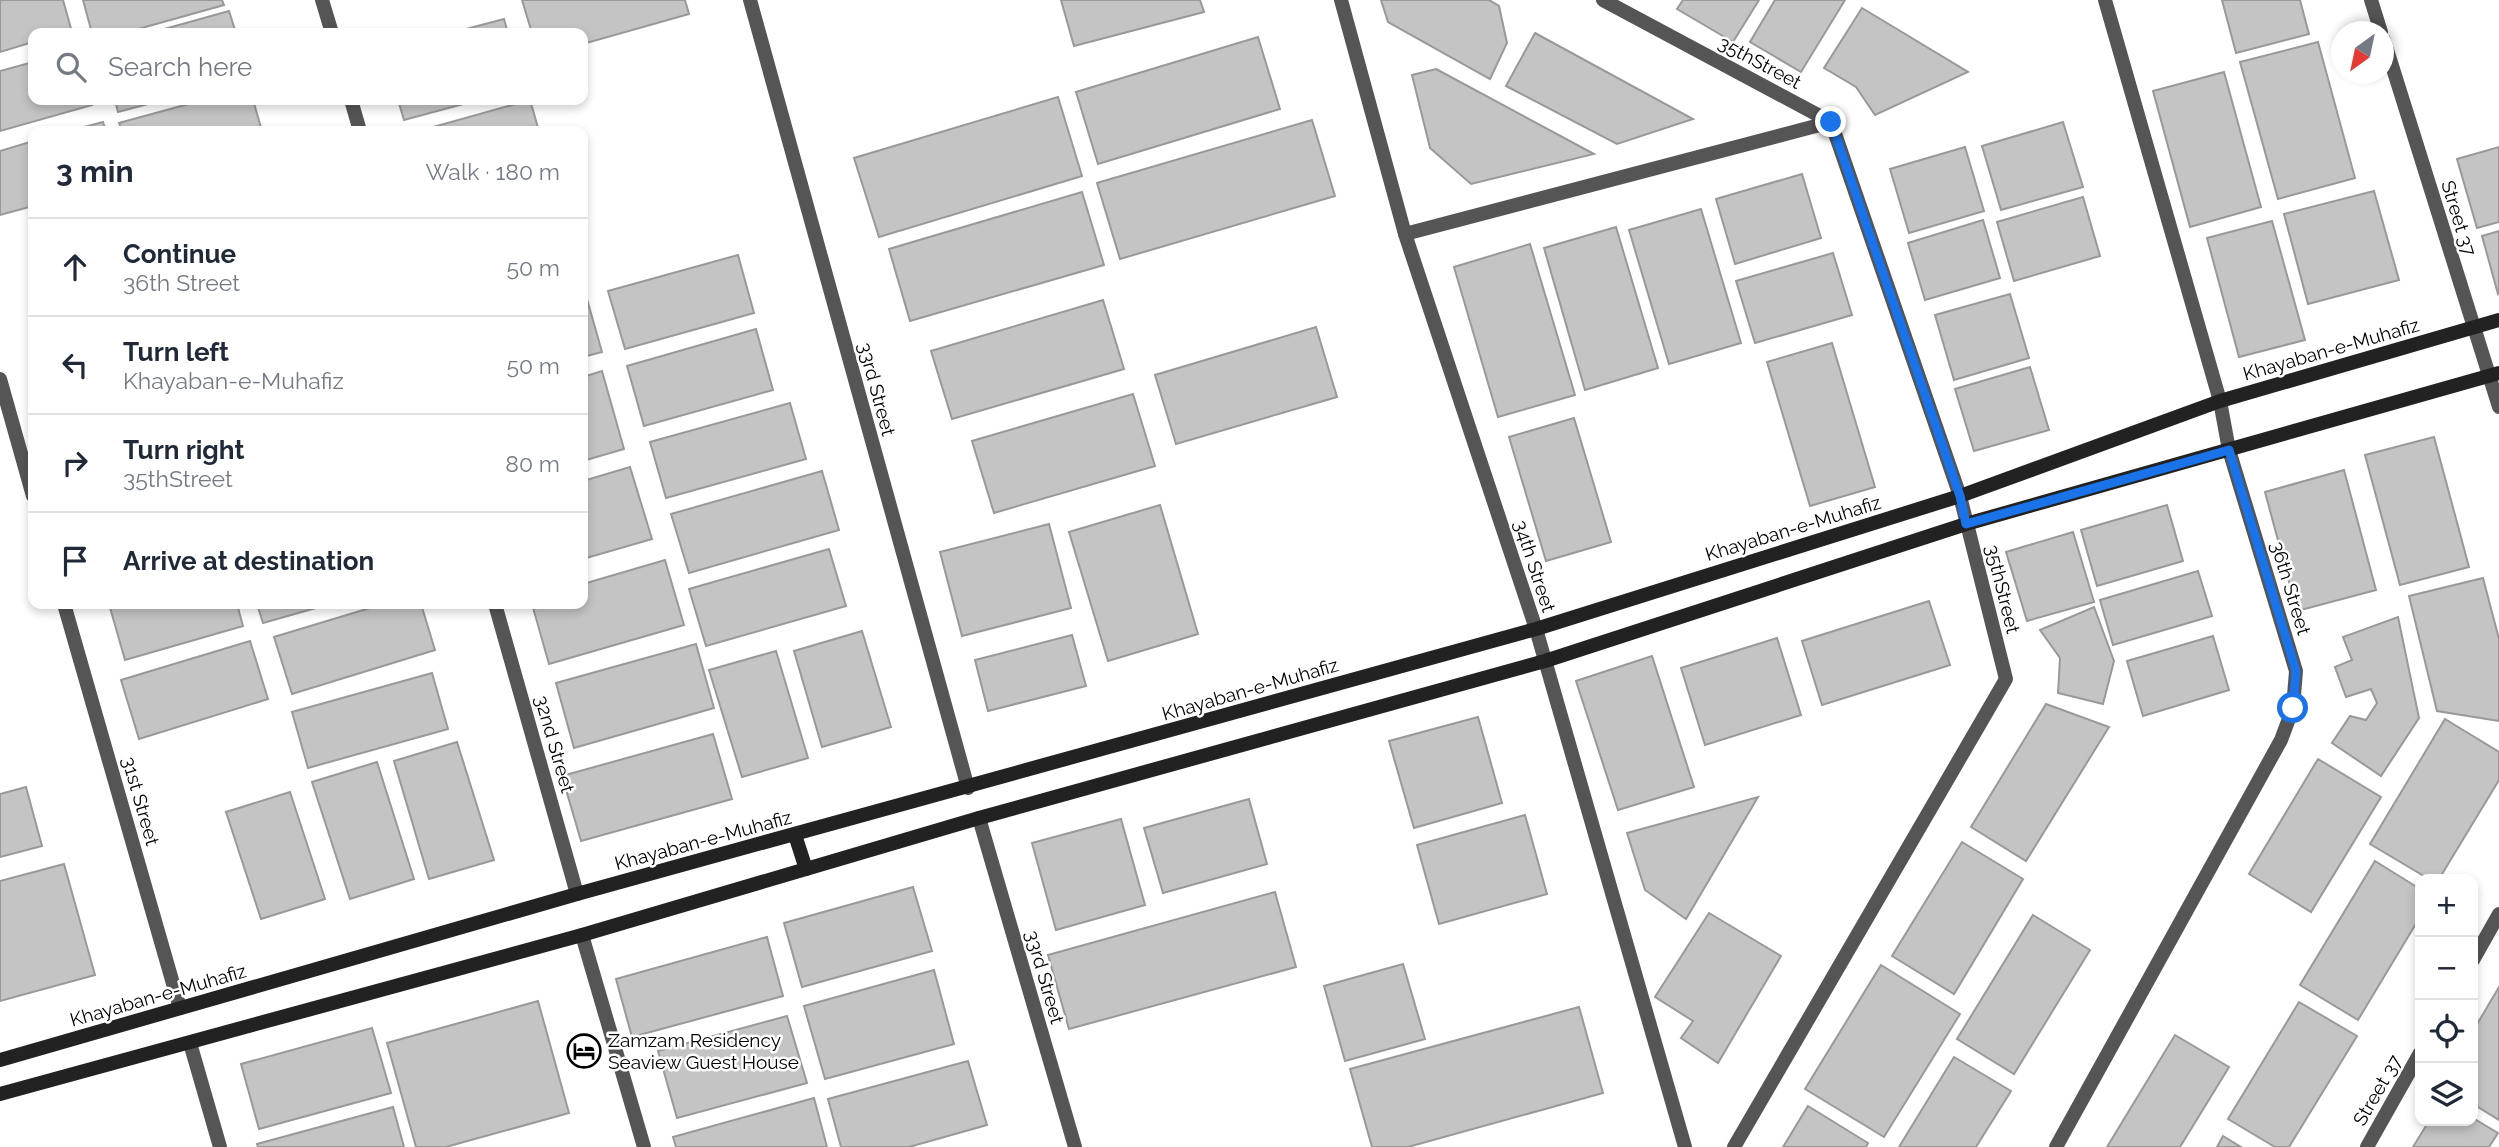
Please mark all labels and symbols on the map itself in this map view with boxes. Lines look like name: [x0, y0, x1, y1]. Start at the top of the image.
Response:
north arrow: [2331, 21, 2394, 84]
street label: 35thStreet: [1715, 31, 1806, 93]
route end: [1815, 106, 1846, 137]
street label: Street 37: [2437, 178, 2481, 258]
street label: Khayaban-e-Muhafiz: [2240, 313, 2422, 385]
street label: 33rd Street: [854, 340, 900, 439]
street label: Khayaban-e-Muhafiz: [1703, 491, 1883, 565]
street label: 34th Street: [1510, 517, 1560, 615]
street label: 36th Street: [2266, 539, 2316, 638]
street label: 35thStreet: [1981, 542, 2025, 636]
street label: Khayaban-e-Muhafiz: [1159, 653, 1341, 725]
route start: [2277, 692, 2308, 723]
street label: 32nd Street: [531, 693, 580, 796]
street label: 31st Street: [118, 754, 164, 849]
street label: Khayaban-e-Muhafiz: [612, 806, 794, 874]
street label: 33rd Street: [1021, 928, 1069, 1027]
street label: Khayaban-e-Muhafiz: [67, 959, 249, 1031]
place label: Zamzam Residency Seaview Guest House: [608, 1029, 799, 1073]
hotel icon: Zamzam Residency Seaview Guest House: [565, 1032, 603, 1070]
street label: Street 37: [2348, 1051, 2406, 1129]

